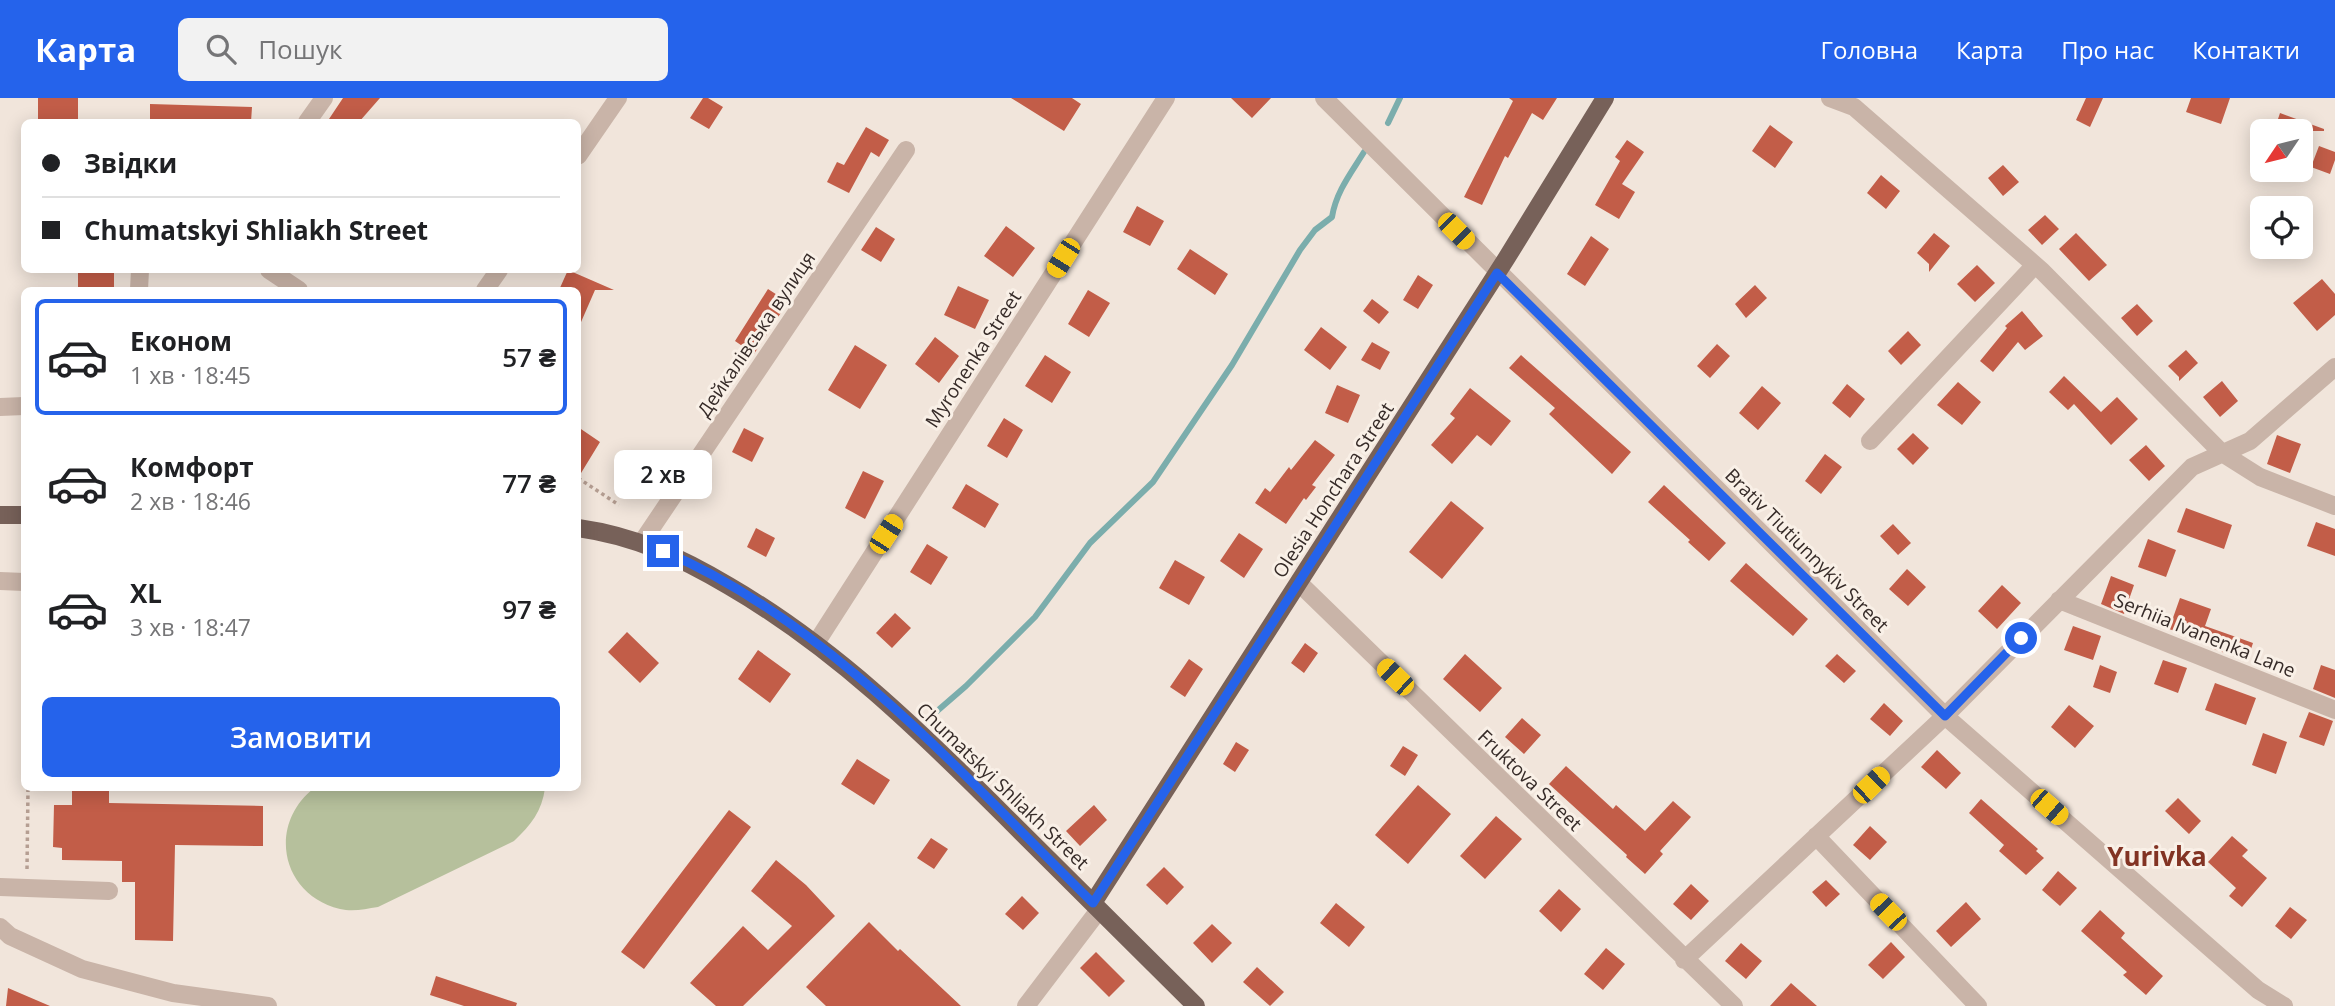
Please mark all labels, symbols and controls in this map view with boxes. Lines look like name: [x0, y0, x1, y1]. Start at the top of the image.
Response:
search box: [178, 18, 668, 81]
text: Карта: [35, 27, 136, 72]
icon: search: [202, 30, 240, 68]
text: Пошук: [258, 31, 342, 67]
text: Головна: [1821, 33, 1918, 66]
text: Карта: [1956, 33, 2023, 66]
text: Про нас: [2061, 33, 2154, 66]
text: Контакти: [2192, 33, 2300, 66]
north arrow: [2250, 119, 2314, 182]
map controls: [2250, 119, 2313, 259]
text: Звідки: [84, 145, 177, 181]
button: locate: [2250, 196, 2313, 259]
car: [1434, 209, 1479, 253]
text: Chumatskyi Shliakh Street: [84, 212, 428, 248]
car: [1043, 235, 1084, 281]
street label: Дейкалівська вулиця: [691, 246, 821, 422]
street label: Myronenka Street: [919, 285, 1027, 432]
text: Економ: [130, 323, 232, 359]
icon: car: [46, 326, 109, 389]
text: 57 ₴: [502, 339, 556, 375]
text: 1 хв · 18:45: [130, 359, 251, 391]
street label: Olesia Honchara Street: [1266, 397, 1400, 583]
text: Комфорт: [130, 449, 254, 485]
callout: 2 хв: [614, 449, 712, 498]
icon: car: [46, 452, 109, 515]
text: 2 хв: [640, 458, 686, 490]
street label: Brativ Tiutiunnykiv Street: [1719, 462, 1895, 638]
text: 77 ₴: [502, 465, 556, 501]
text: 2 хв · 18:46: [130, 485, 251, 517]
car: [866, 511, 907, 557]
route end: [647, 535, 679, 567]
text: XL: [130, 575, 162, 611]
icon: car: [46, 578, 109, 641]
street label: Serhiia Ivanenka Lane: [2111, 587, 2299, 683]
text: 97 ₴: [502, 591, 556, 627]
text: 3 хв · 18:47: [130, 611, 251, 643]
route start: [2005, 622, 2037, 654]
car: [1373, 655, 1418, 699]
button: Замовити: [42, 697, 560, 777]
street label: Chumatskyi Shliakh Street: [911, 697, 1095, 876]
street label: Fruktova Street: [1472, 724, 1588, 837]
car: [1849, 763, 1894, 807]
car: [2027, 785, 2072, 829]
district label: Yurivka: [2107, 838, 2207, 874]
car: [1866, 890, 1911, 934]

